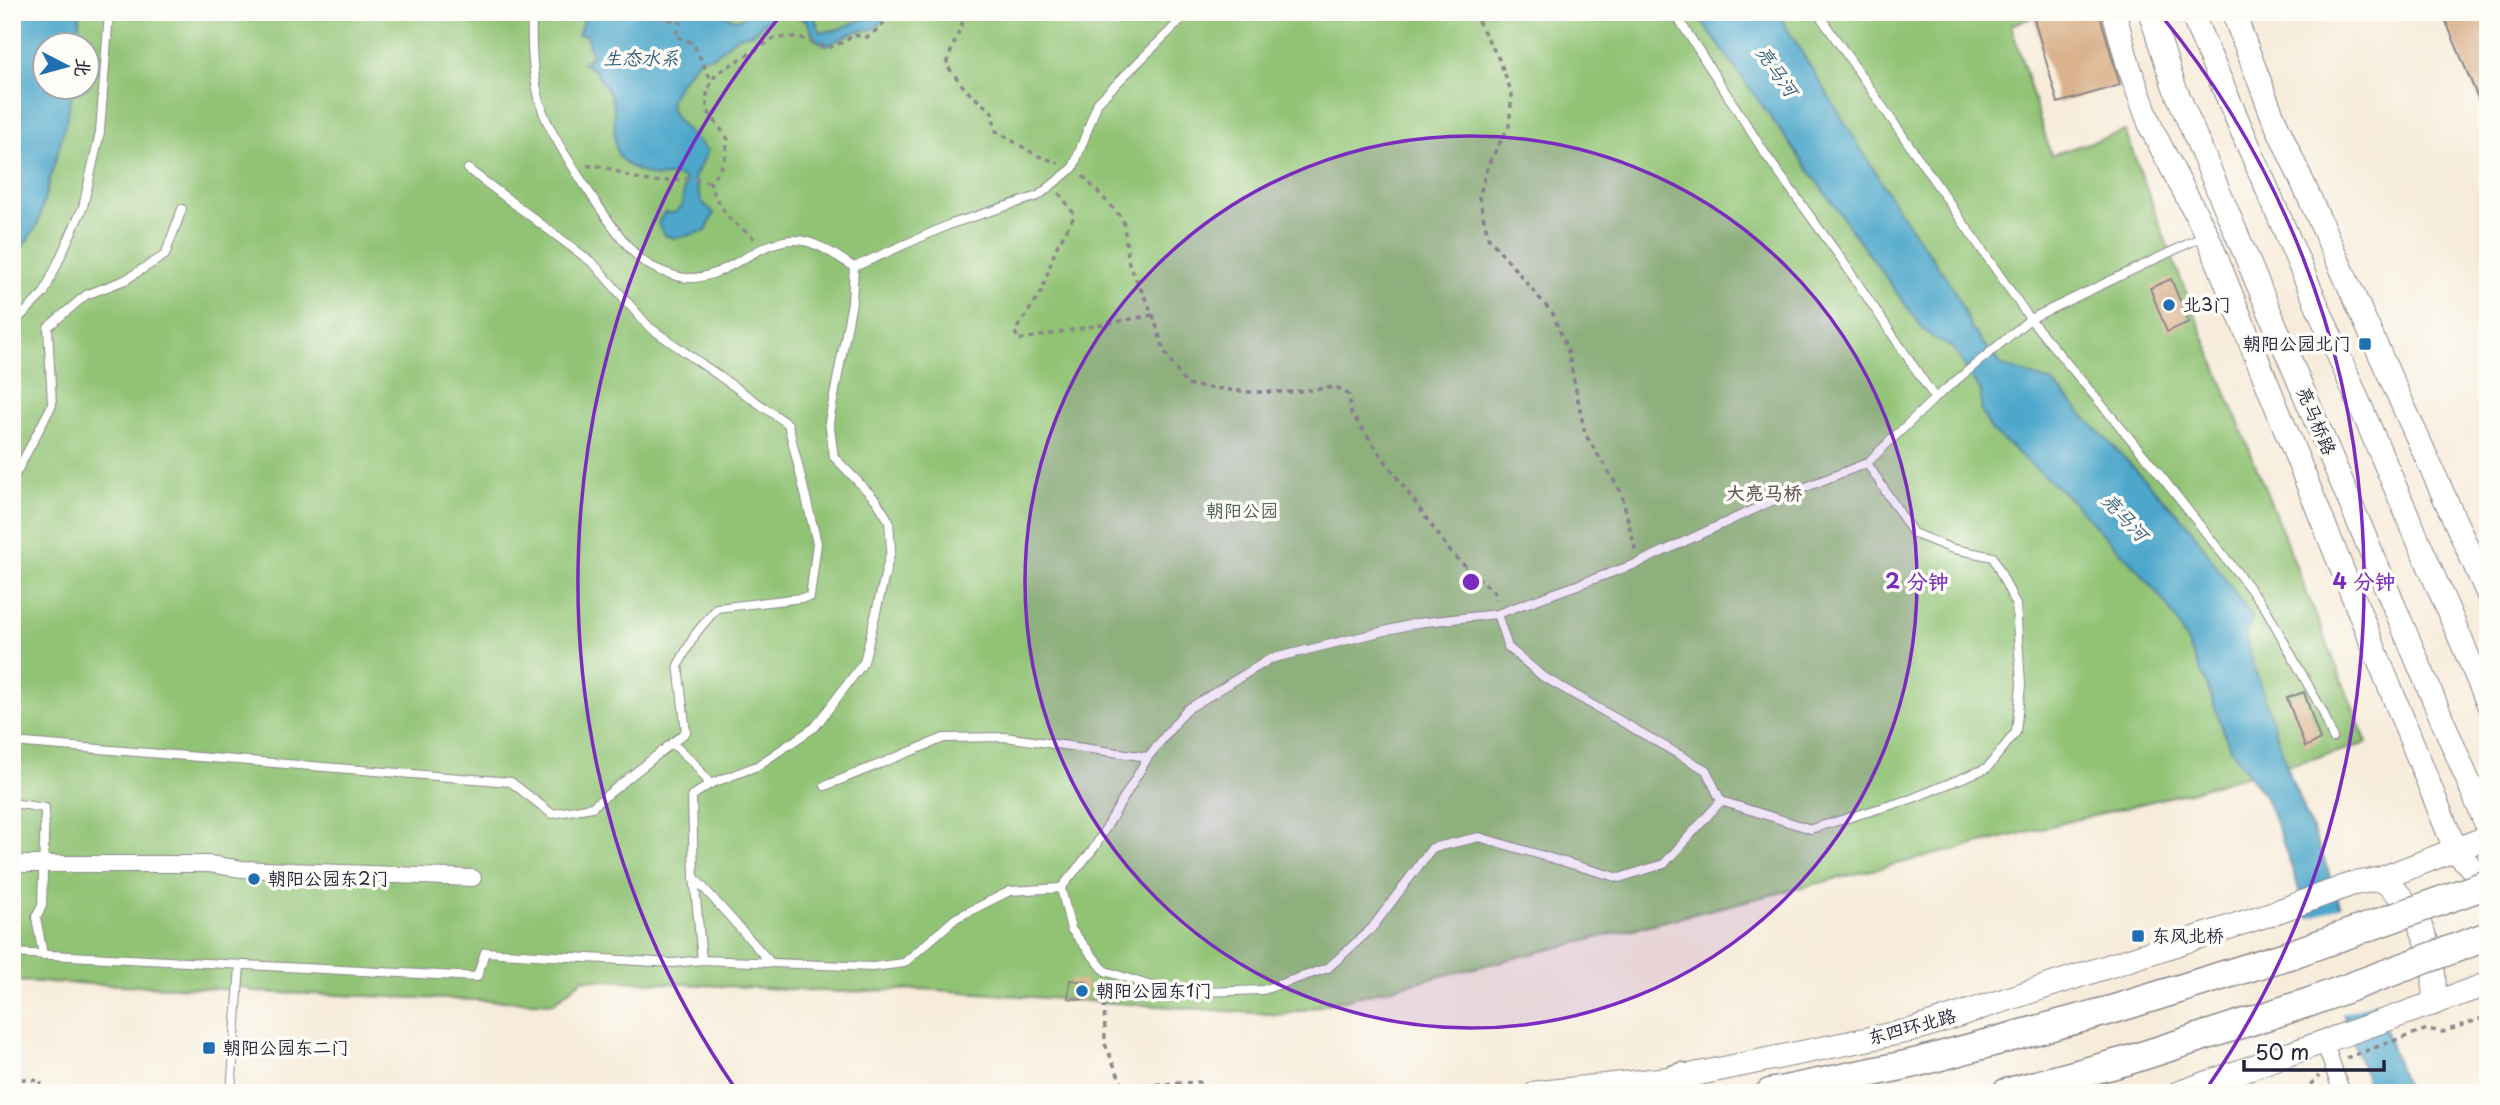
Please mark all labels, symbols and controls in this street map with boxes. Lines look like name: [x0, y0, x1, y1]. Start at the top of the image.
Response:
north arrow: [32, 32, 102, 102]
water label: 亮马河: [1750, 39, 1807, 104]
water label: 生态水系: [603, 43, 679, 71]
text: 北: [69, 57, 99, 79]
place label: 北3门: [2183, 290, 2231, 317]
marker: 北3门: [2161, 297, 2177, 313]
place label: 朝阳公园北门: [2243, 329, 2351, 356]
marker: 朝阳公园北门: [2357, 336, 2373, 352]
street label: 亮马桥路: [2291, 382, 2344, 459]
district label: 大亮马桥: [1726, 478, 1802, 506]
water label: 亮马河: [2096, 486, 2157, 549]
park label: 朝阳公园: [1206, 496, 1278, 523]
text: 2 分钟: [1885, 564, 1949, 596]
text: 4 分钟: [2332, 564, 2396, 596]
centre of rings: [1459, 570, 1483, 594]
place label: 朝阳公园东2门: [268, 864, 389, 891]
marker: 朝阳公园东2门: [246, 871, 262, 887]
place label: 东风北桥: [2152, 921, 2224, 948]
marker: 东风北桥: [2130, 928, 2146, 944]
place label: 朝阳公园东1门: [1096, 976, 1212, 1003]
marker: 朝阳公园东1门: [1074, 983, 1090, 999]
street label: 东四环北路: [1865, 1001, 1959, 1050]
scale bar: [2244, 1028, 2384, 1072]
place label: 朝阳公园东二门: [223, 1033, 349, 1060]
text: 50 m: [2255, 1035, 2309, 1067]
marker: 朝阳公园东二门: [201, 1040, 217, 1056]

